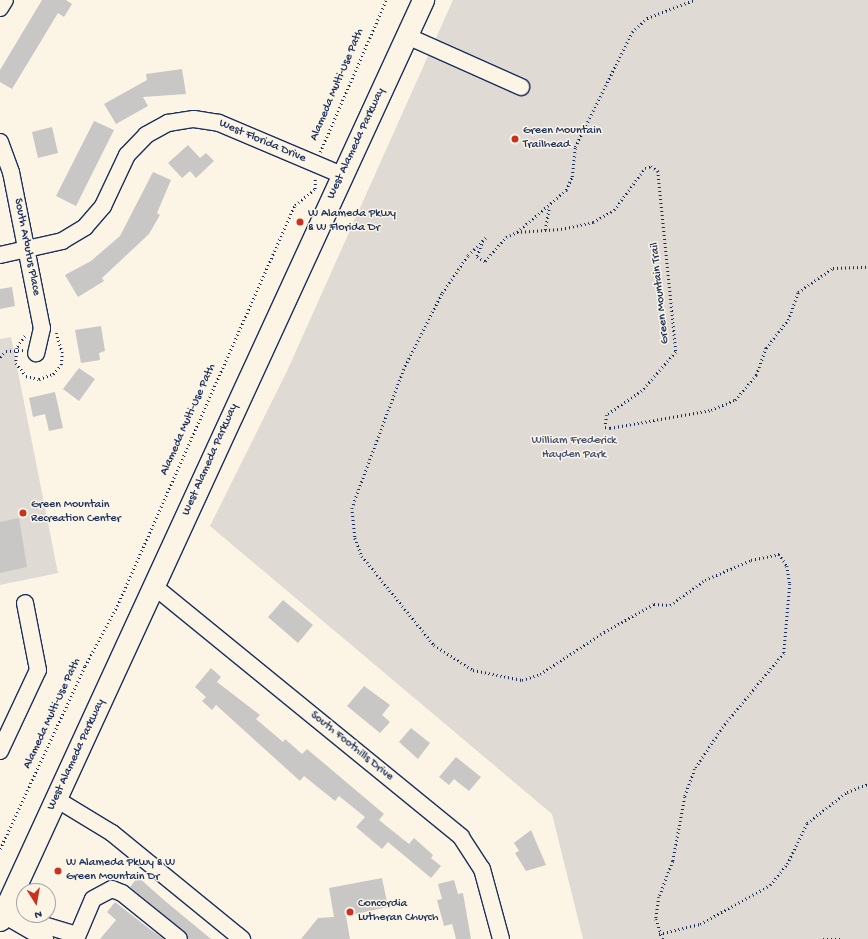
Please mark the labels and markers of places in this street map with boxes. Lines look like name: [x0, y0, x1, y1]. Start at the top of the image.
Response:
place label: Green Mountain Trailhead: [523, 125, 601, 153]
marker: Green Mountain Trailhead: [510, 134, 520, 144]
place label: W Alameda Pkwy & W Florida Dr: [308, 208, 396, 236]
marker: W Alameda Pkwy & W Florida Dr: [295, 217, 305, 227]
place label: Green Mountain Recreation Center: [31, 499, 121, 527]
marker: Green Mountain Recreation Center: [18, 508, 28, 518]
place label: W Alameda Pkwy & W Green Mountain Dr: [66, 857, 175, 885]
marker: W Alameda Pkwy & W Green Mountain Dr: [53, 866, 63, 876]
place label: Concordia Lutheran Church: [358, 898, 438, 926]
marker: Concordia Lutheran Church: [345, 907, 355, 917]

